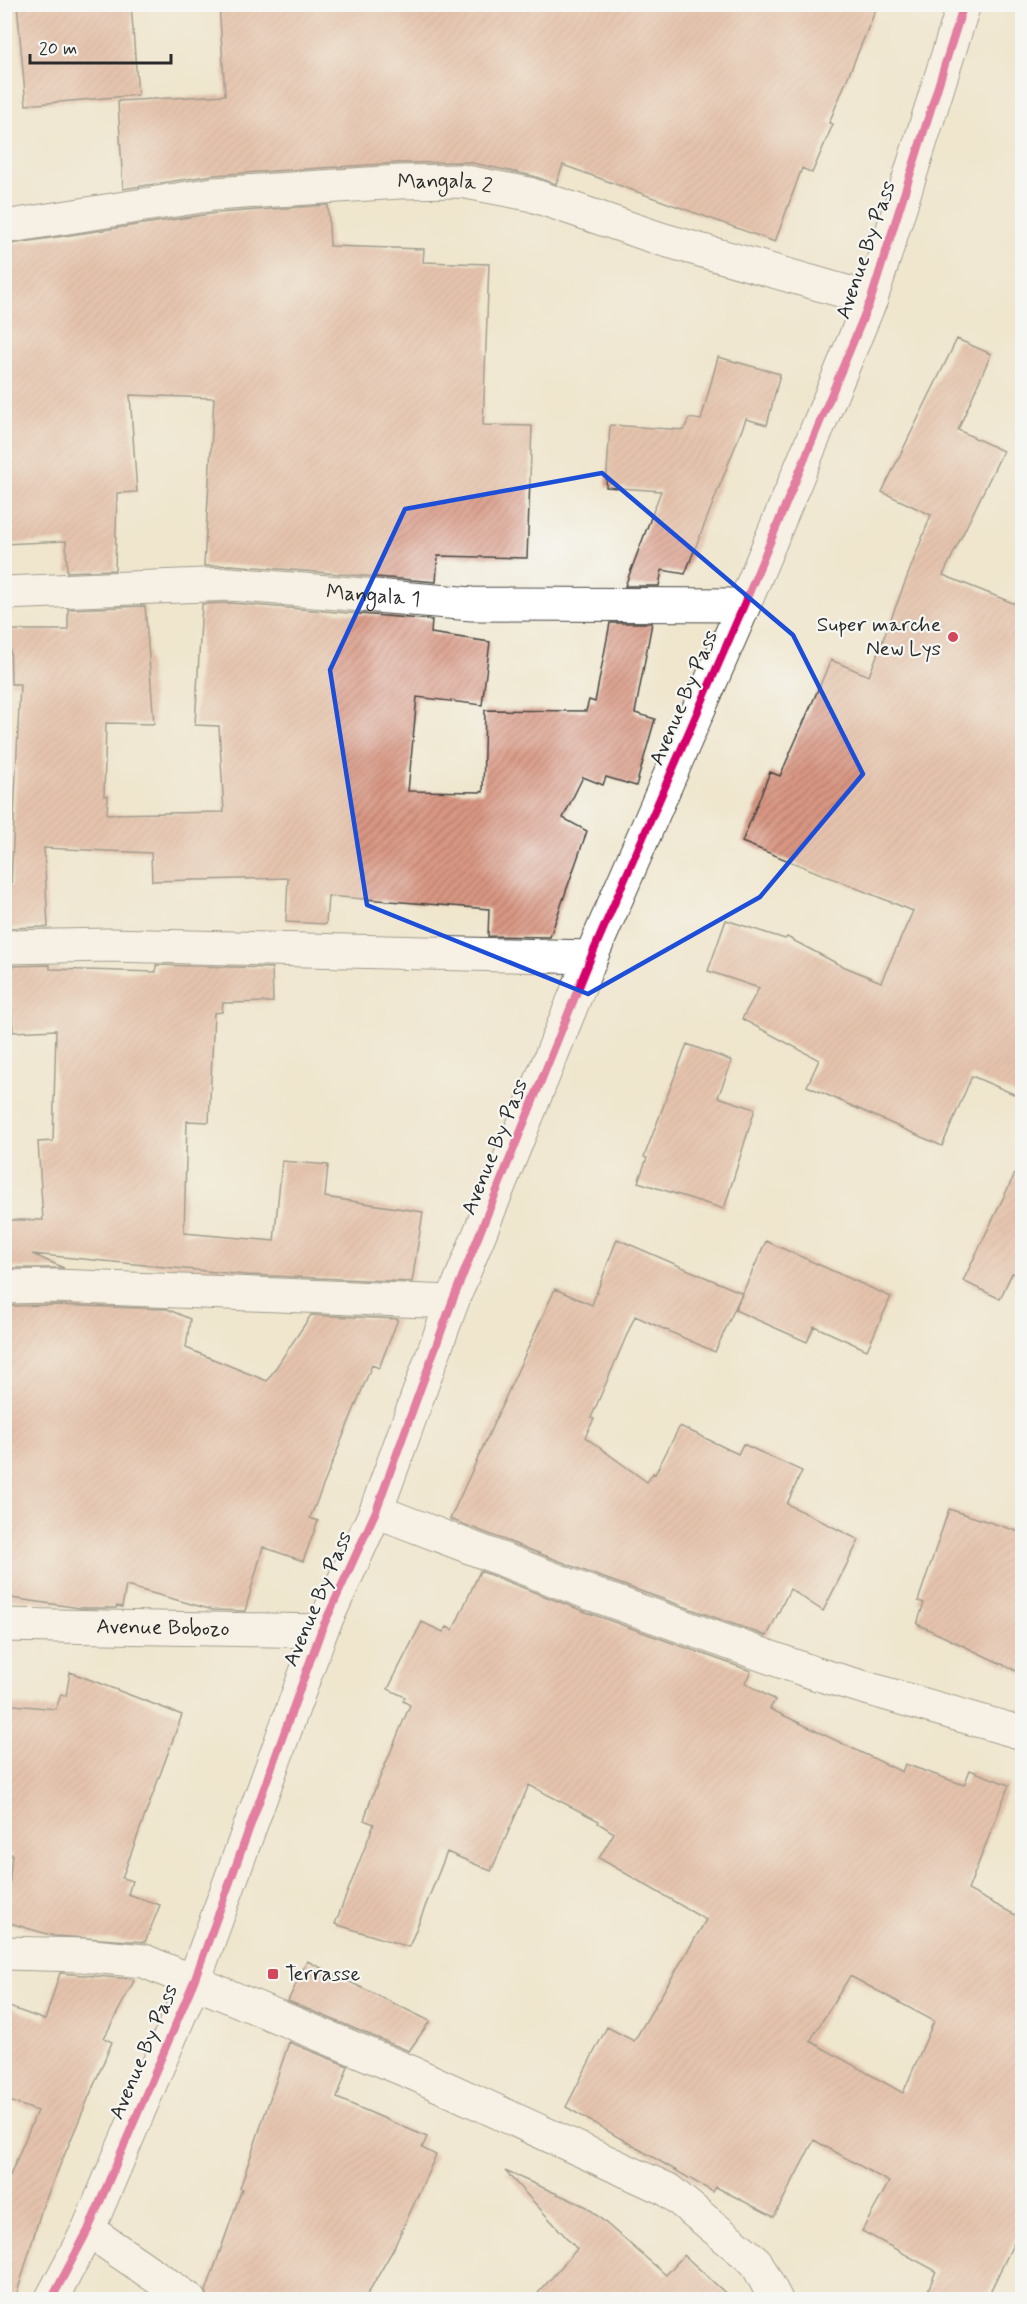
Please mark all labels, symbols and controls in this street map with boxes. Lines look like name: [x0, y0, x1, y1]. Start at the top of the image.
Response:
scale bar: [30, 27, 171, 65]
text: 20 m: [39, 37, 77, 61]
street label: Mangala 2: [397, 167, 495, 201]
street label: Avenue By Pass: [829, 177, 903, 323]
street label: Mangala 1: [325, 578, 422, 614]
place label: Super marche New Lys: [817, 611, 941, 663]
street label: Avenue By Pass: [643, 626, 725, 770]
marker: Super marche New Lys: [946, 630, 960, 644]
street label: Avenue By Pass: [455, 1075, 535, 1219]
street label: Avenue By Pass: [277, 1527, 359, 1671]
street label: Avenue Bobozo: [96, 1613, 230, 1643]
place label: Terrasse: [285, 1960, 360, 1988]
marker: Terrasse: [266, 1967, 280, 1981]
street label: Avenue By Pass: [103, 1980, 185, 2124]

